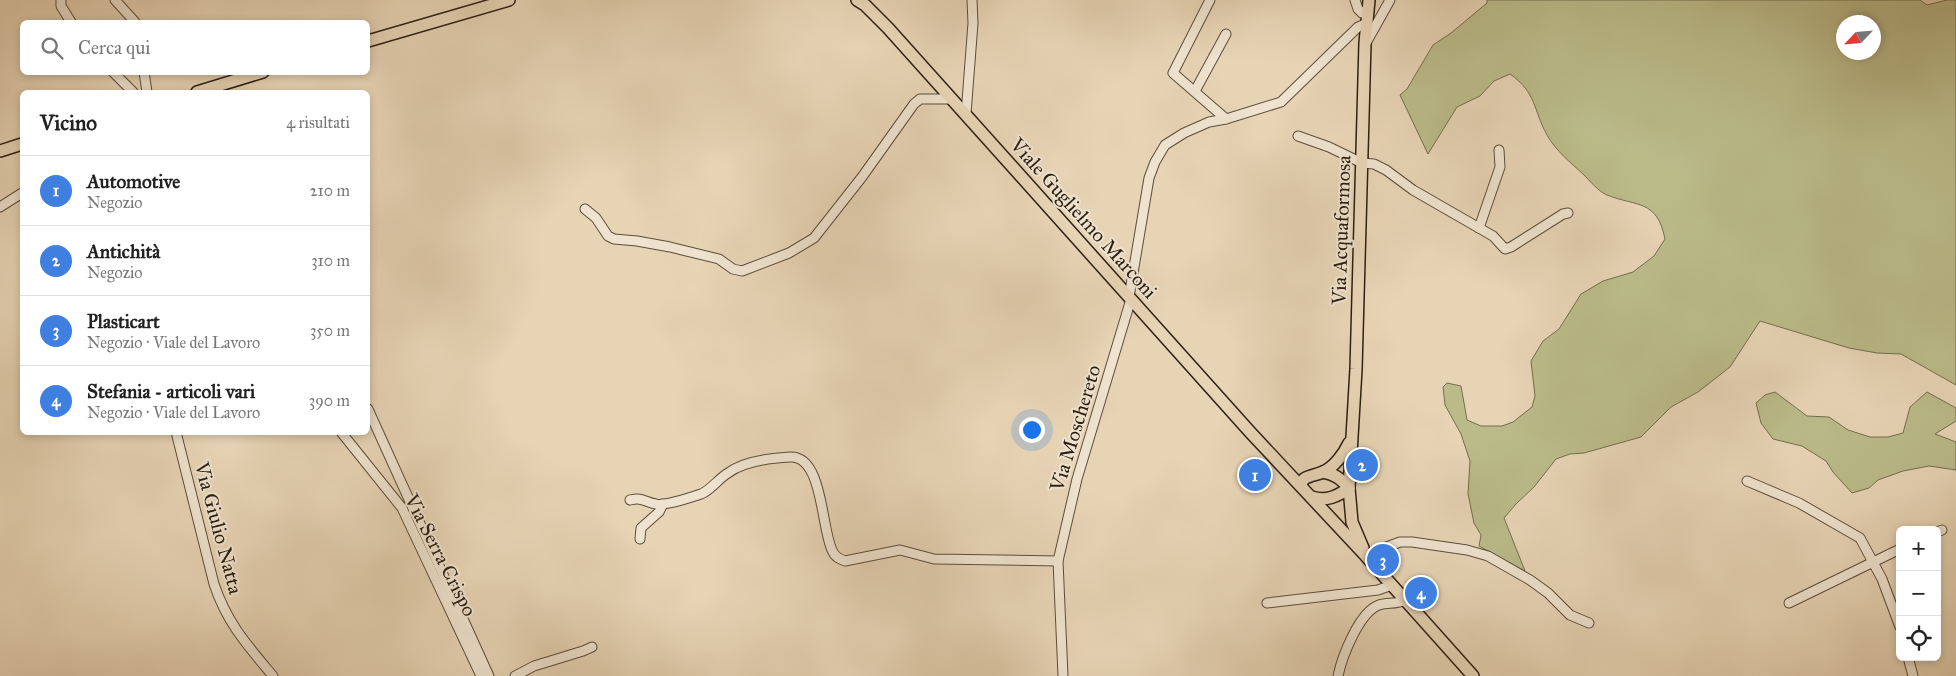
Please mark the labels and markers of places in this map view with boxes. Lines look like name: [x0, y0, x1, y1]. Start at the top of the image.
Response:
pin: 2: [1346, 446, 1378, 484]
pin: 1: [1239, 456, 1271, 494]
pin: 3: [1367, 541, 1399, 579]
pin: 4: [1405, 574, 1437, 612]

